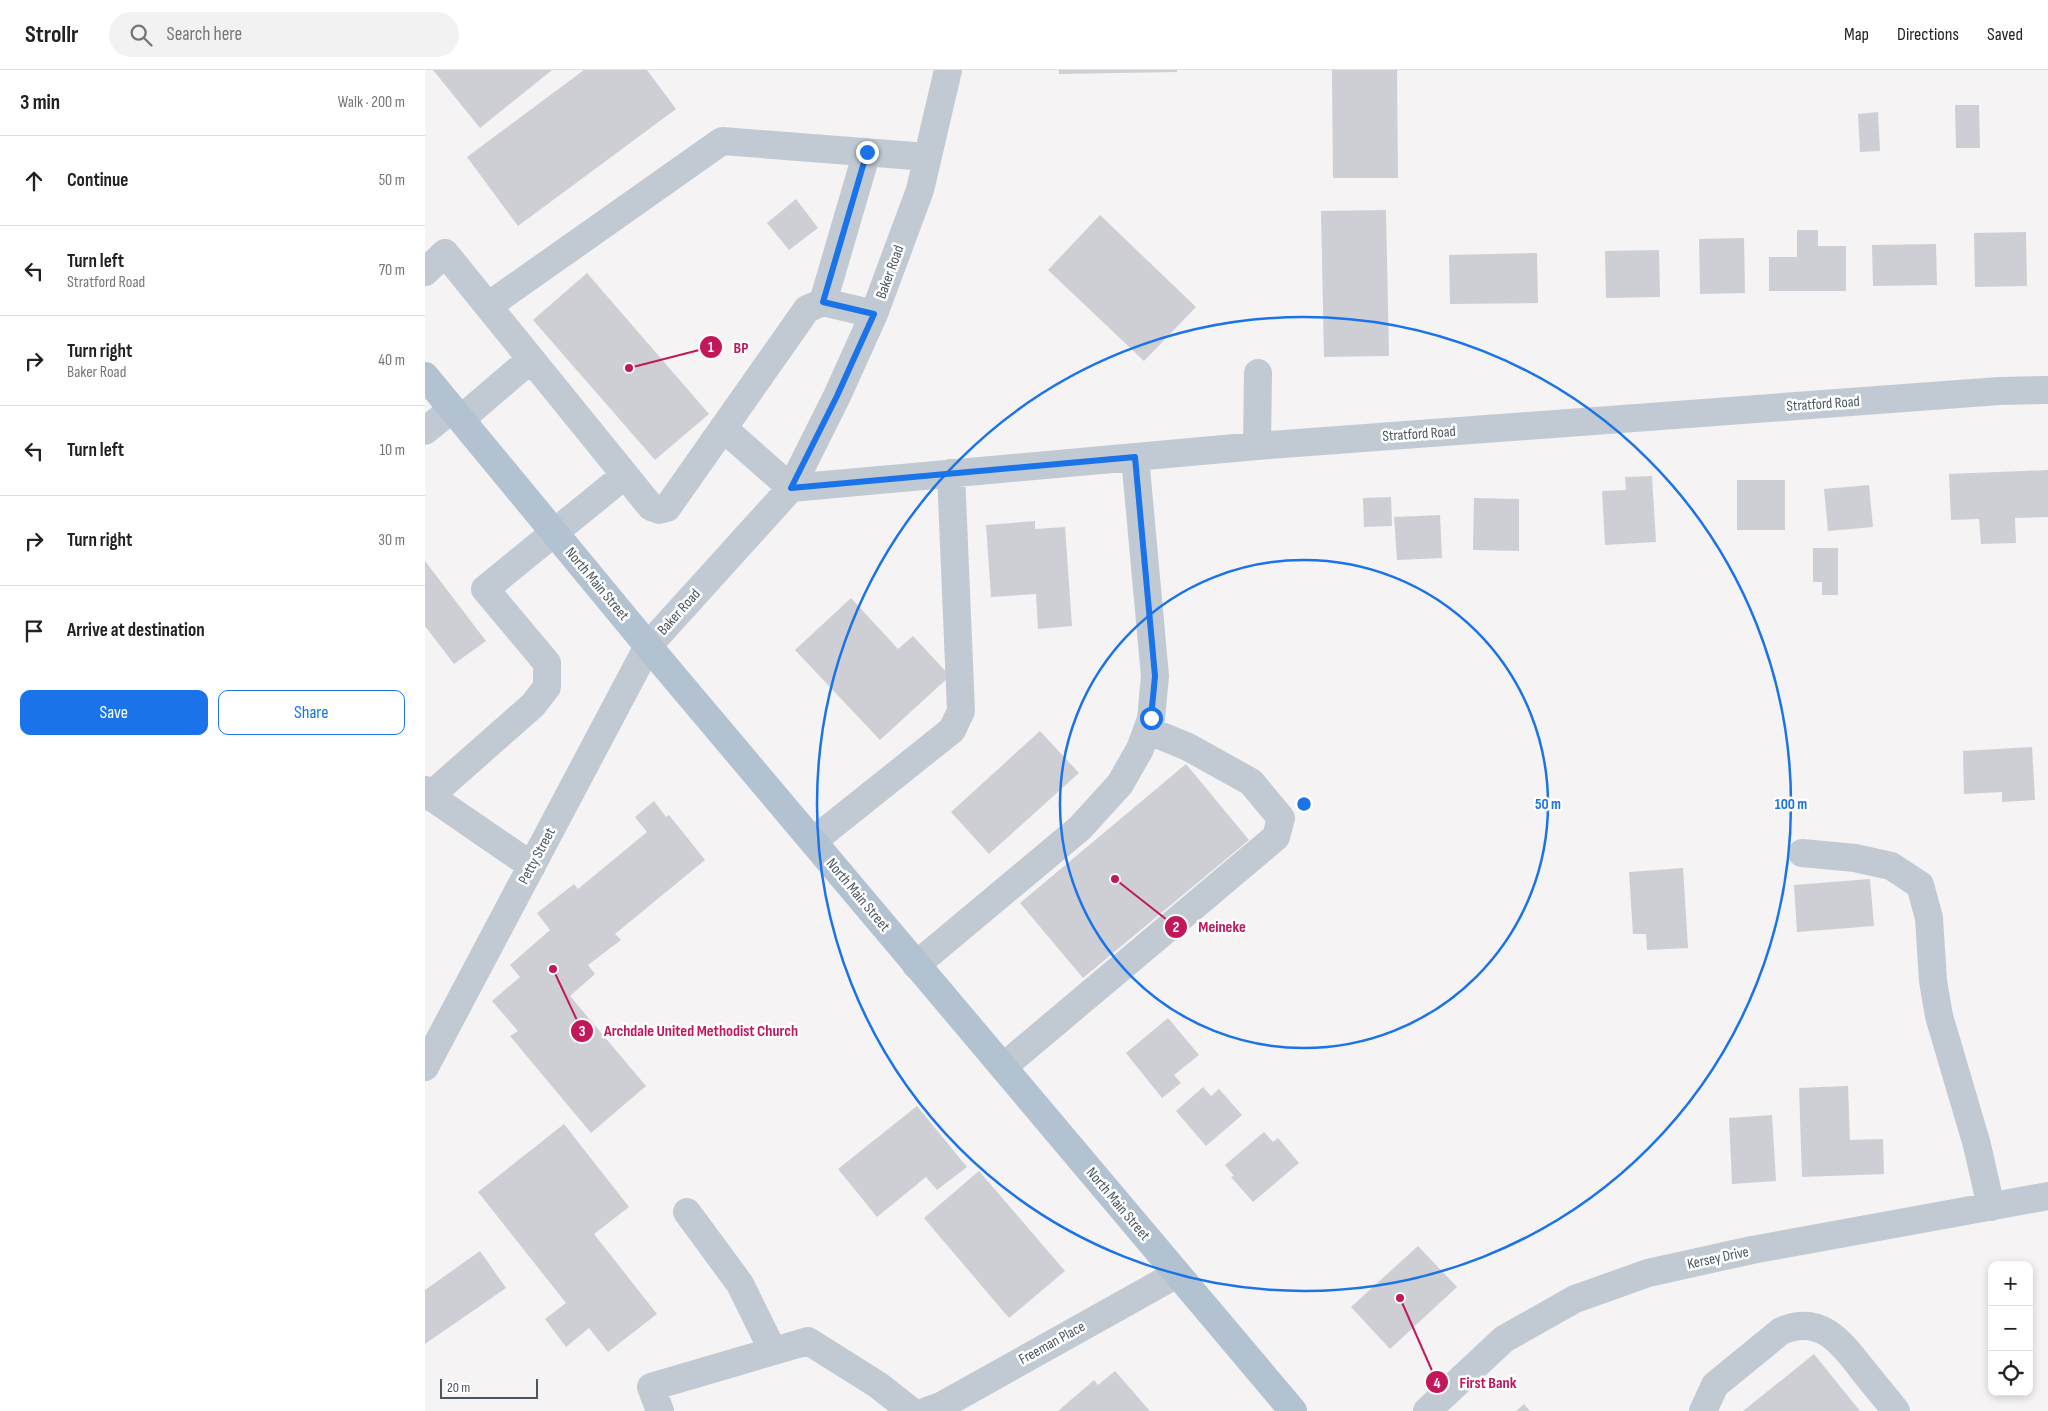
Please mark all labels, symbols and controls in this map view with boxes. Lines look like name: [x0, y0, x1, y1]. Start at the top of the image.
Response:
search box: [109, 12, 459, 57]
text: Strollr: [25, 20, 79, 49]
icon: search: [127, 21, 155, 49]
text: Search here: [167, 23, 242, 46]
text: Map: [1844, 24, 1869, 45]
text: Directions: [1897, 24, 1959, 45]
text: Saved: [1987, 24, 2023, 45]
text: 3 min: [20, 90, 60, 115]
text: Walk · 200 m: [338, 93, 405, 112]
route end: [856, 141, 879, 164]
icon: ahead: [20, 167, 48, 195]
text: Continue: [67, 169, 128, 192]
text: 50 m: [379, 171, 405, 190]
street label: Baker Road: [872, 243, 908, 301]
text: Turn left: [67, 250, 124, 273]
icon: left: [20, 257, 48, 285]
text: 70 m: [379, 261, 405, 280]
text: Stratford Road: [67, 273, 145, 292]
callout: BP: [699, 332, 759, 363]
text: 1: [708, 338, 714, 357]
text: BP: [734, 339, 748, 358]
text: Turn right: [67, 340, 132, 363]
icon: right: [20, 347, 48, 375]
text: 40 m: [378, 351, 405, 370]
text: Baker Road: [67, 363, 126, 382]
street label: Stratford Road: [1786, 392, 1860, 416]
street label: Stratford Road: [1382, 422, 1456, 446]
icon: left: [20, 437, 48, 465]
text: Turn left: [67, 439, 124, 462]
text: 10 m: [379, 441, 405, 460]
icon: right: [20, 527, 48, 555]
text: Turn right: [67, 529, 132, 552]
text: 30 m: [378, 531, 405, 550]
street label: North Main Street: [561, 544, 633, 625]
street label: Baker Road: [653, 585, 705, 639]
icon: arrive: [20, 617, 48, 645]
text: Arrive at destination: [67, 619, 205, 642]
button: Save: [20, 690, 208, 735]
button: Share: [218, 690, 405, 735]
route start: [1140, 707, 1163, 730]
centre of rings: [1295, 795, 1313, 813]
text: 50 m: [1535, 795, 1561, 814]
text: 100 m: [1775, 795, 1807, 814]
street label: Petty Street: [514, 824, 560, 888]
street label: North Main Street: [822, 855, 894, 936]
callout: Meineke: [1163, 911, 1256, 942]
text: 2: [1173, 918, 1179, 937]
text: Meineke: [1198, 918, 1246, 937]
callout: Archdale United Methodist Church: [569, 1015, 808, 1046]
text: 3: [579, 1022, 586, 1041]
text: Archdale United Methodist Church: [603, 1022, 798, 1041]
street label: North Main Street: [1082, 1164, 1154, 1245]
street label: Kersey Drive: [1686, 1242, 1750, 1274]
map controls: [1988, 1261, 2033, 1396]
button: +: [1988, 1261, 2033, 1306]
button: −: [1988, 1306, 2033, 1351]
street label: Freeman Place: [1016, 1317, 1088, 1369]
button: locate: [1988, 1351, 2033, 1396]
callout: First Bank: [1425, 1367, 1527, 1398]
text: 4: [1434, 1374, 1441, 1393]
text: First Bank: [1460, 1374, 1517, 1393]
scale bar: [440, 1376, 537, 1399]
text: 20 m: [447, 1379, 470, 1396]

